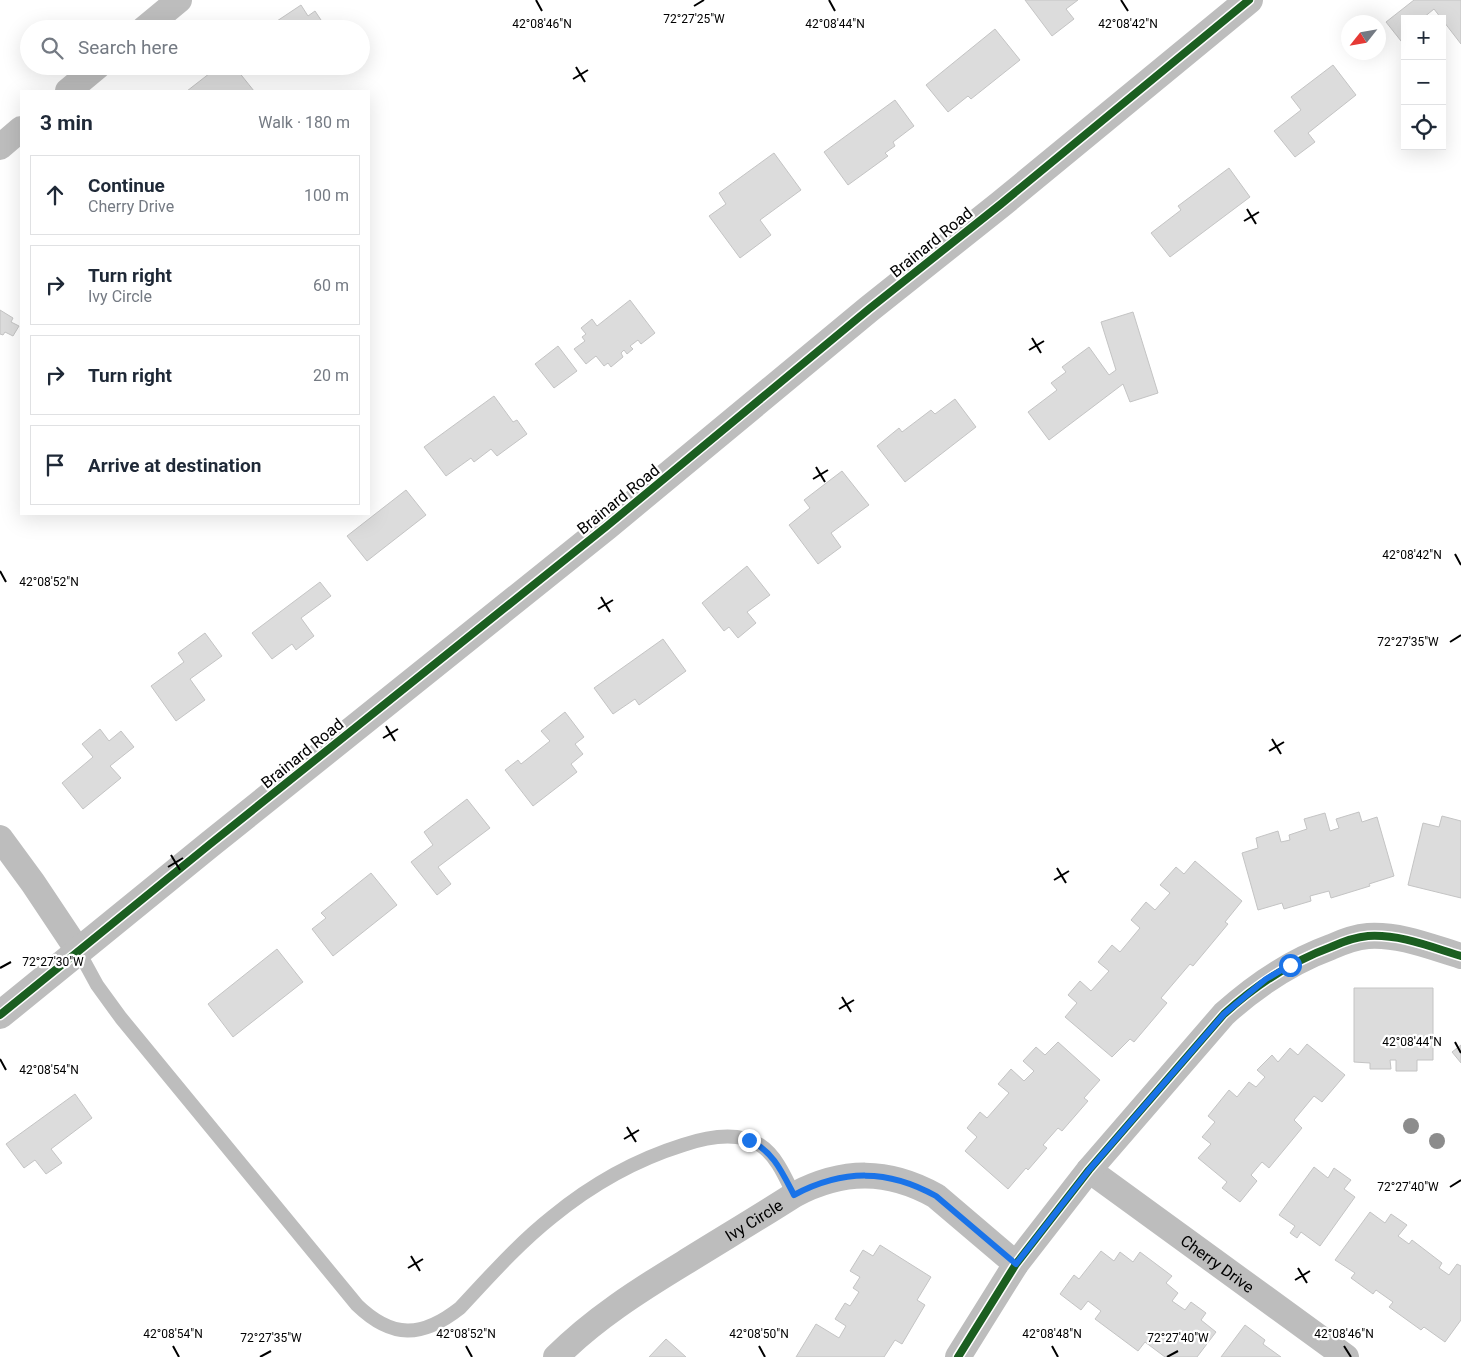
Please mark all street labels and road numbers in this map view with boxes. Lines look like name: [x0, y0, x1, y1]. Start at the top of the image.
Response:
street label: Brainard Road: [886, 203, 976, 281]
street label: Brainard Road: [573, 460, 663, 538]
street label: Brainard Road: [257, 714, 347, 792]
street label: Ivy Circle: [722, 1196, 786, 1245]
street label: Cherry Drive: [1177, 1231, 1258, 1297]

